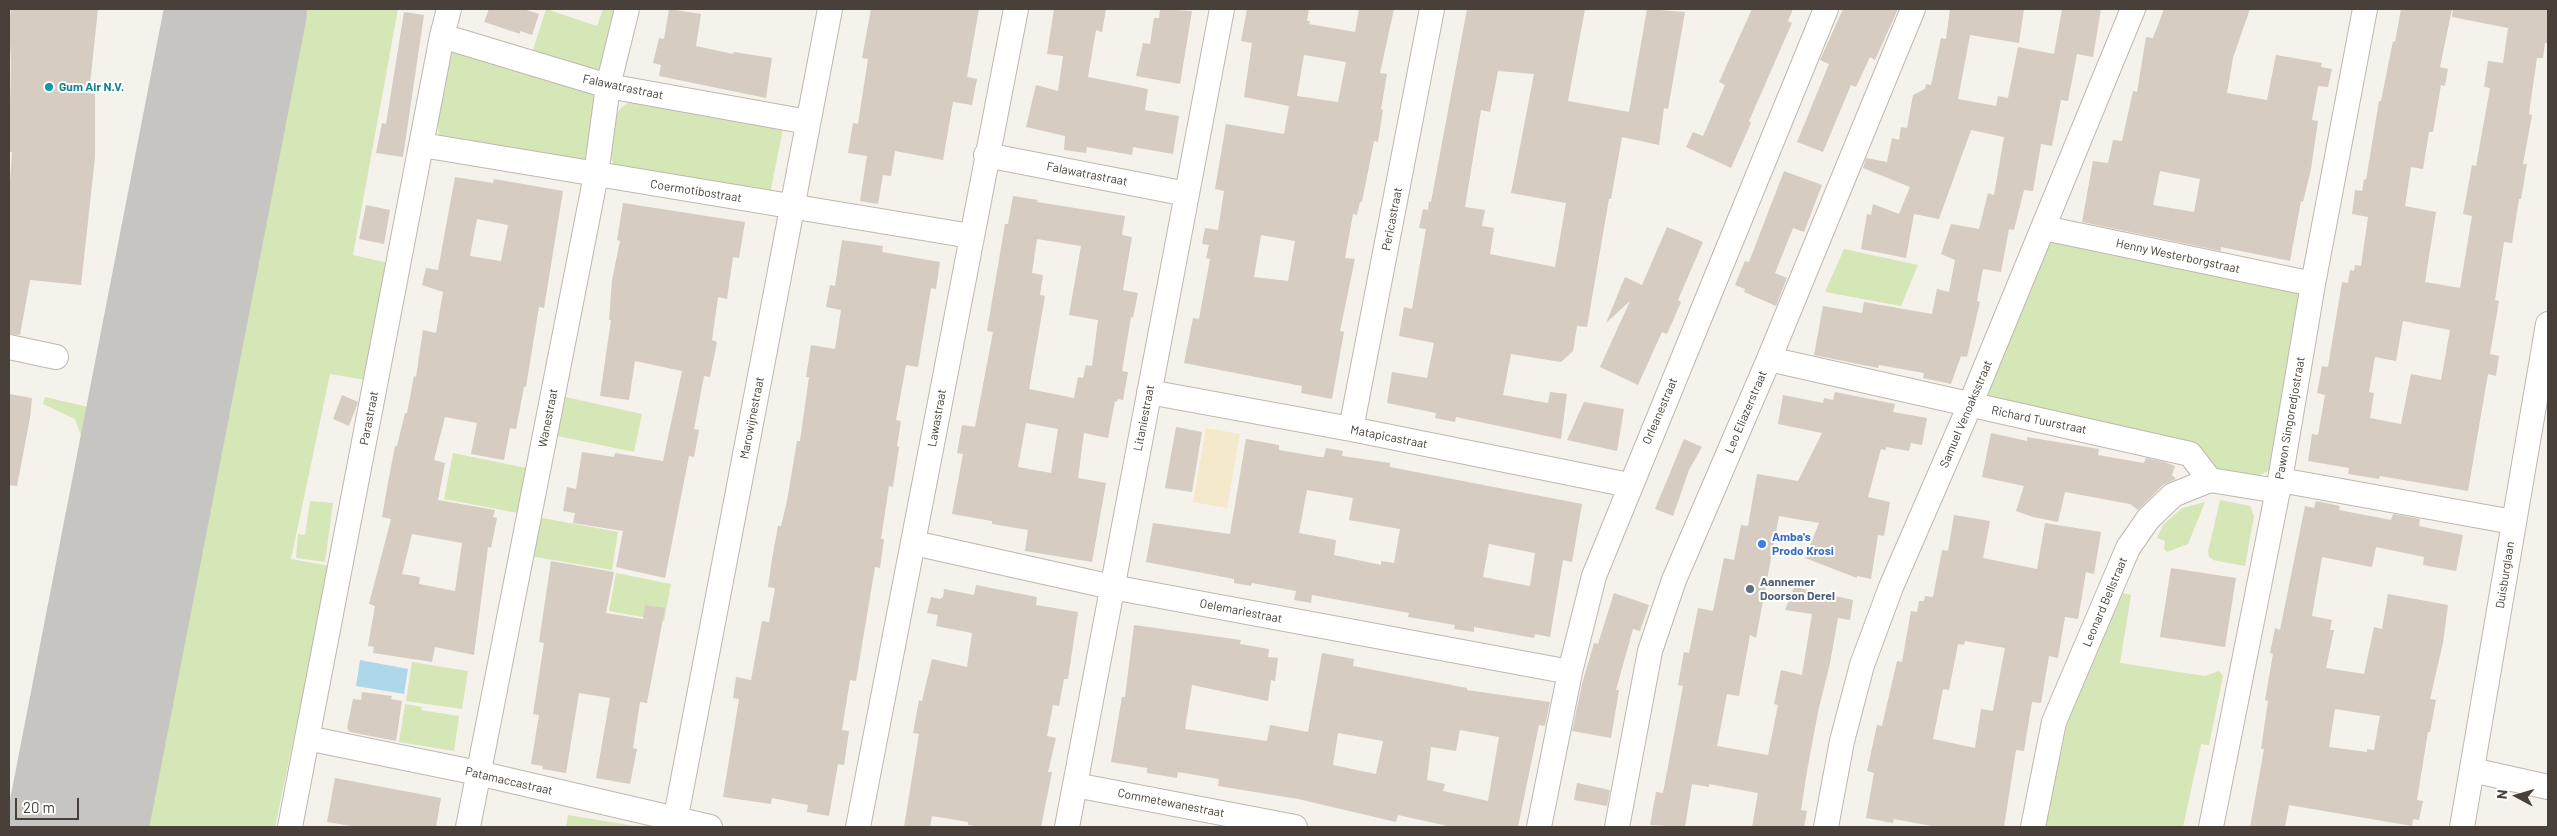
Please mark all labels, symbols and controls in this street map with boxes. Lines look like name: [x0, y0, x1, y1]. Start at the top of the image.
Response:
street label: Falawatrastraat: [581, 71, 665, 103]
place label: Gum Air N.V.: [59, 80, 124, 94]
marker: Gum Air N.V.: [43, 81, 55, 93]
street label: Falawatrastraat: [1045, 159, 1129, 189]
street label: Coermotibostraat: [649, 177, 743, 205]
street label: Pericastraat: [1379, 186, 1405, 252]
street label: Henny Westerborgstraat: [2115, 236, 2241, 276]
street label: Pawon Singoredjostraat: [2272, 356, 2308, 480]
street label: Samuel Venoaksstraat: [1937, 358, 1995, 470]
street label: Leo Eliazerstraat: [1722, 368, 1770, 456]
street label: Marowijnestraat: [737, 376, 767, 460]
street label: Orleanestraat: [1640, 376, 1680, 446]
street label: Litaniestraat: [1131, 384, 1157, 452]
street label: Wanestraat: [535, 387, 561, 449]
street label: Lawastraat: [925, 388, 949, 448]
street label: Parastraat: [357, 390, 381, 446]
street label: Richard Tuurstraat: [1990, 403, 2088, 437]
street label: Matapicastraat: [1349, 422, 1429, 452]
place label: Amba's Prodo Krosi: [1772, 530, 1834, 558]
marker: Amba's Prodo Krosi: [1756, 538, 1768, 550]
street label: Duisburglaan: [2493, 540, 2517, 610]
street label: Leonard Bellstraat: [2080, 555, 2130, 649]
place label: Aannemer Doorson Derel: [1760, 575, 1835, 603]
marker: Aannemer Doorson Derel: [1744, 583, 1756, 595]
street label: Oelemariestraat: [1198, 596, 1284, 626]
street label: Patamaccastraat: [464, 764, 554, 798]
north arrow: [2492, 771, 2542, 821]
street label: Commetewanestraat: [1116, 786, 1226, 820]
scale bar: [18, 788, 81, 820]
text: N: [2493, 789, 2511, 800]
text: 20 m: [23, 798, 55, 816]

